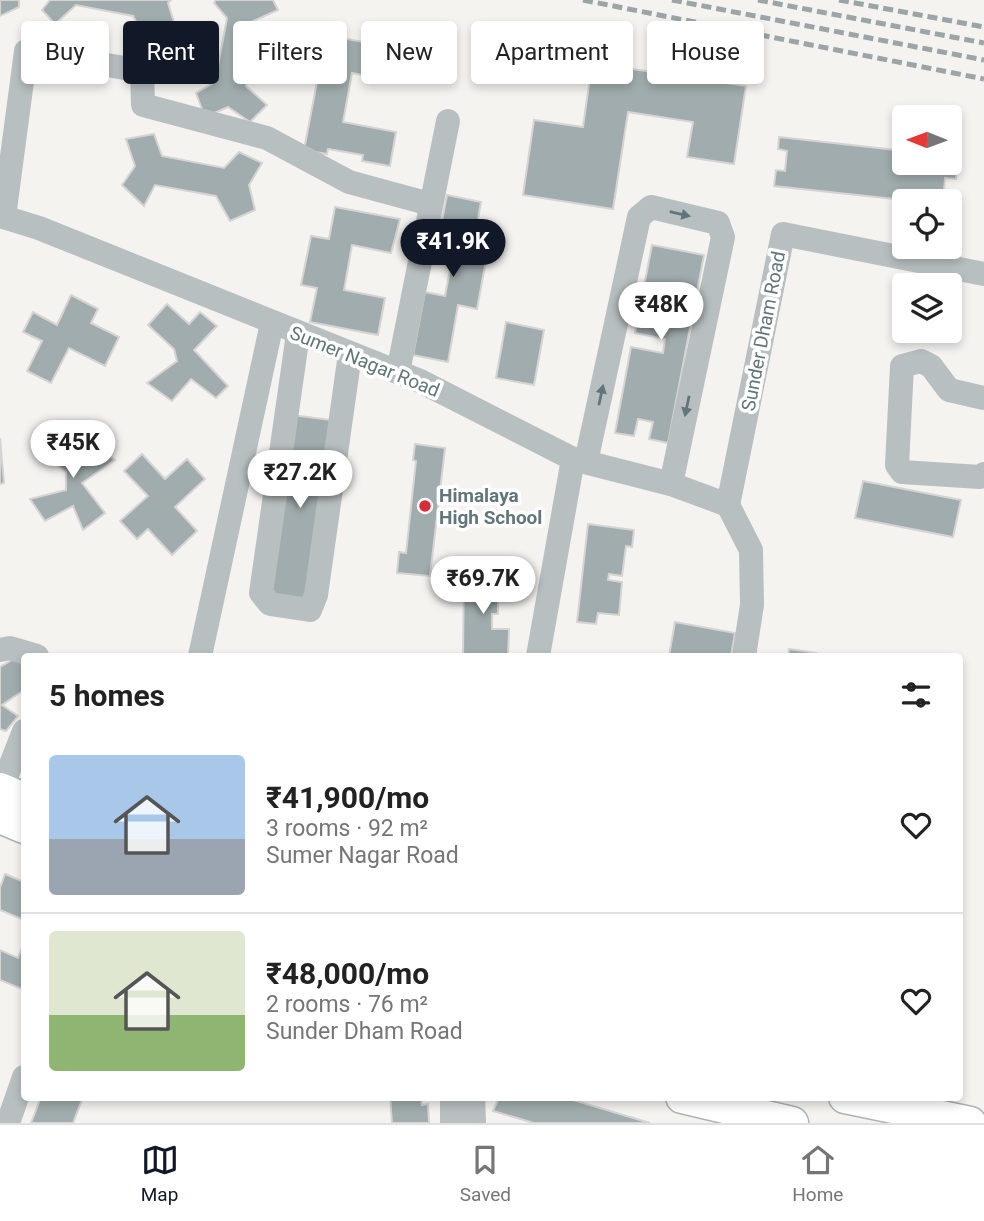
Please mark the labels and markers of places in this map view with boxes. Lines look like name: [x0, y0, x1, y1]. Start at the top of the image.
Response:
pin: ₹41.9K: [396, 219, 510, 279]
pin: ₹48K: [620, 282, 702, 342]
pin: ₹45K: [32, 420, 114, 480]
pin: ₹27.2K: [243, 450, 357, 510]
place label: Himalaya High School: [439, 484, 542, 529]
marker: Himalaya High School: [417, 498, 433, 514]
pin: ₹69.7K: [426, 556, 540, 616]

